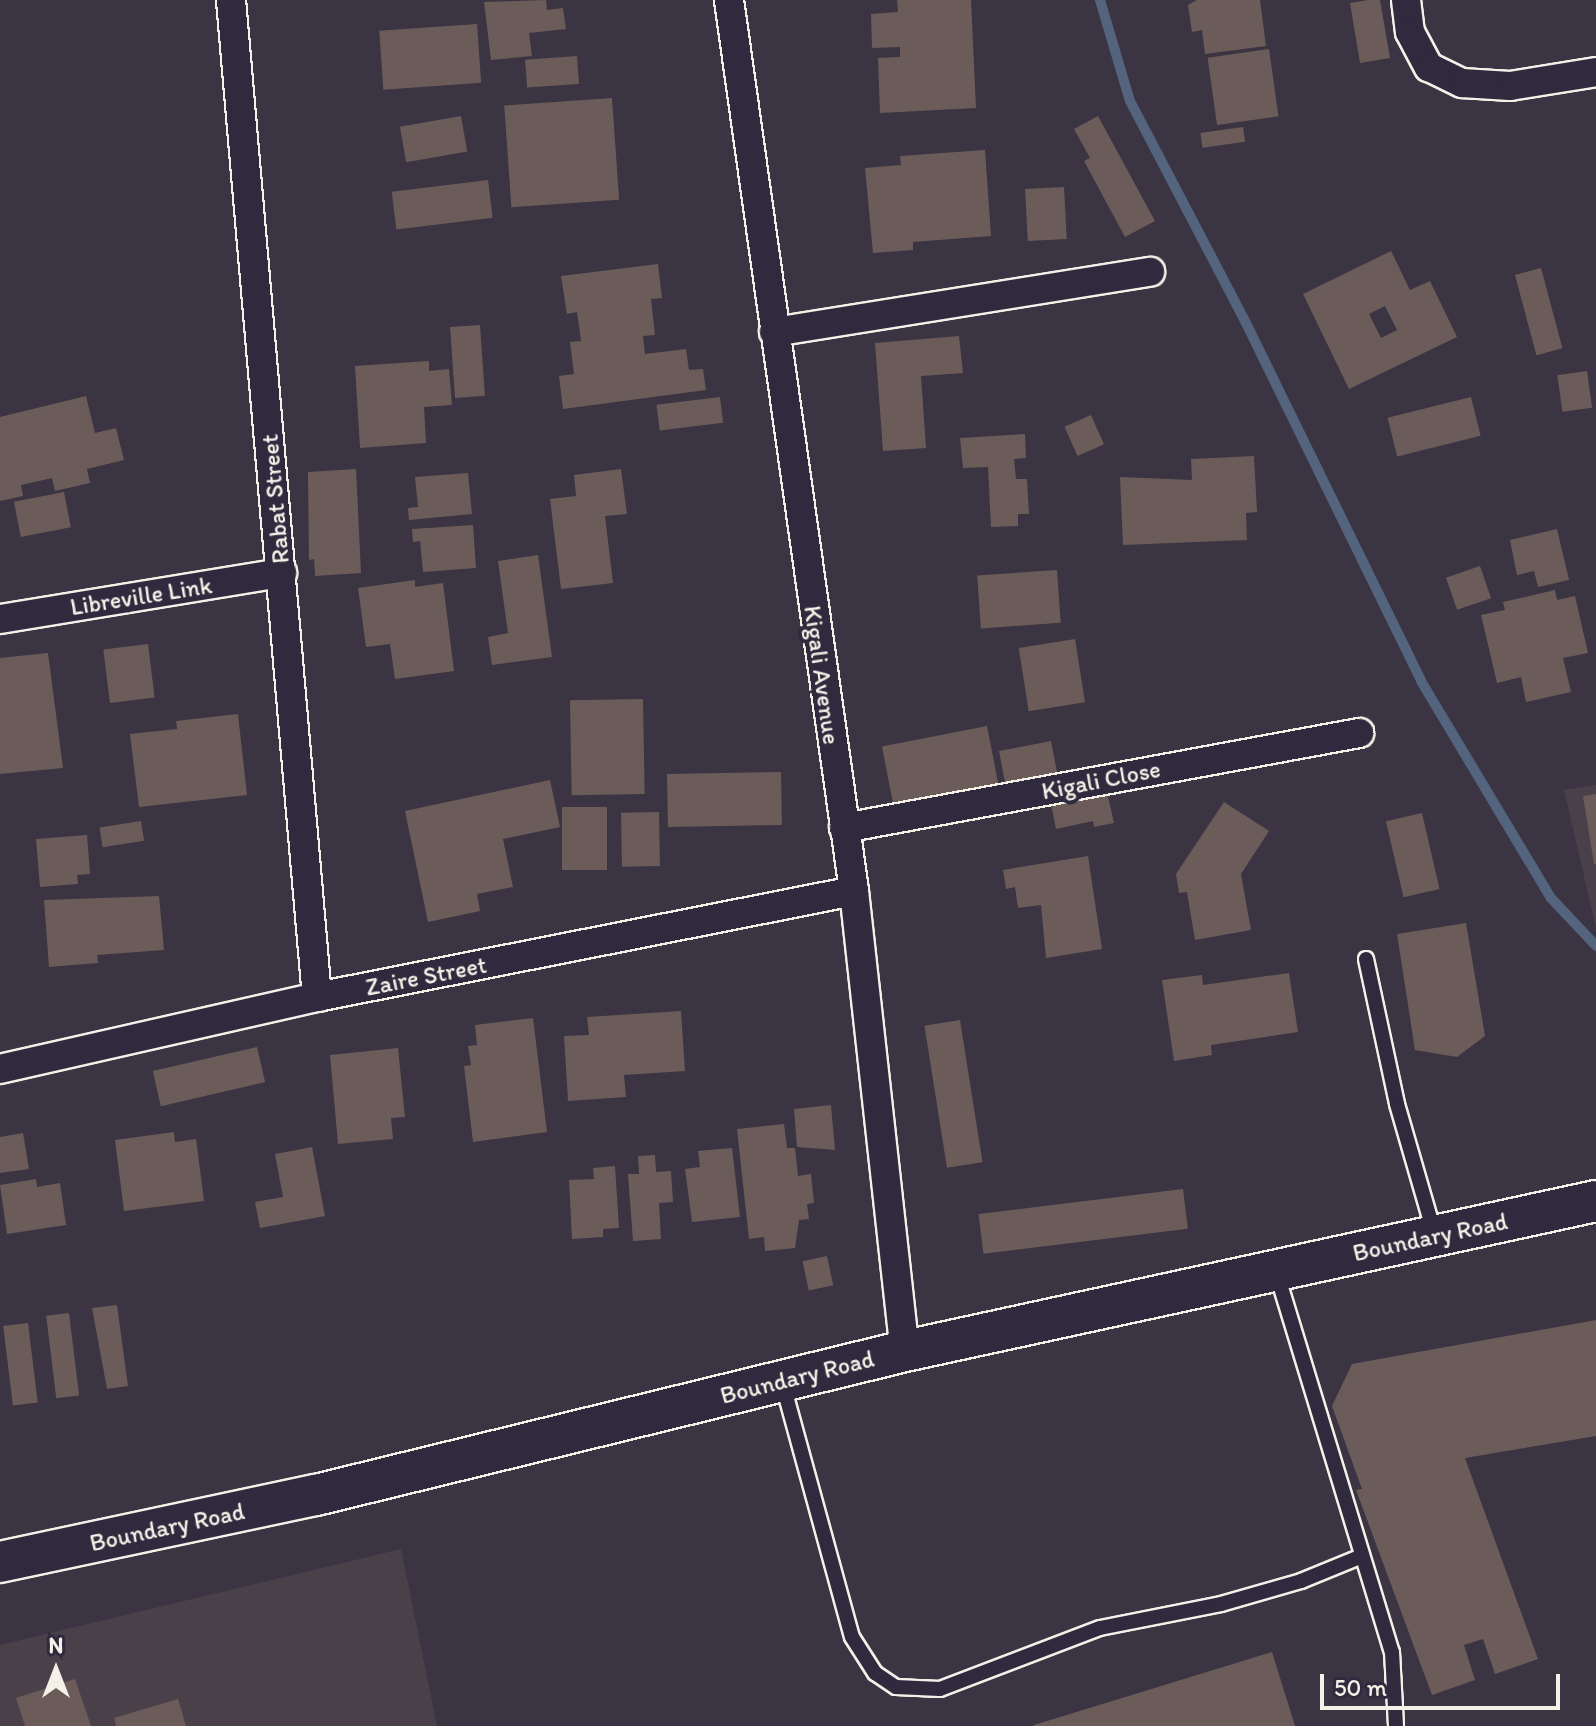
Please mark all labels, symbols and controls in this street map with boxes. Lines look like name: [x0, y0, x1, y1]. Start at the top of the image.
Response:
street label: Rabat Street: [255, 433, 295, 565]
street label: Libreville Link: [68, 571, 214, 621]
street label: Kigali Avenue: [798, 604, 846, 746]
street label: Kigali Close: [1039, 754, 1163, 806]
street label: Zaire Street: [363, 950, 489, 1002]
street label: Boundary Road: [1350, 1207, 1510, 1267]
street label: Boundary Road: [717, 1344, 877, 1410]
street label: Boundary Road: [87, 1497, 247, 1557]
north arrow: [16, 1630, 96, 1710]
text: N: [49, 1632, 63, 1659]
scale bar: [1324, 1658, 1564, 1708]
text: 50 m: [1334, 1673, 1387, 1702]

